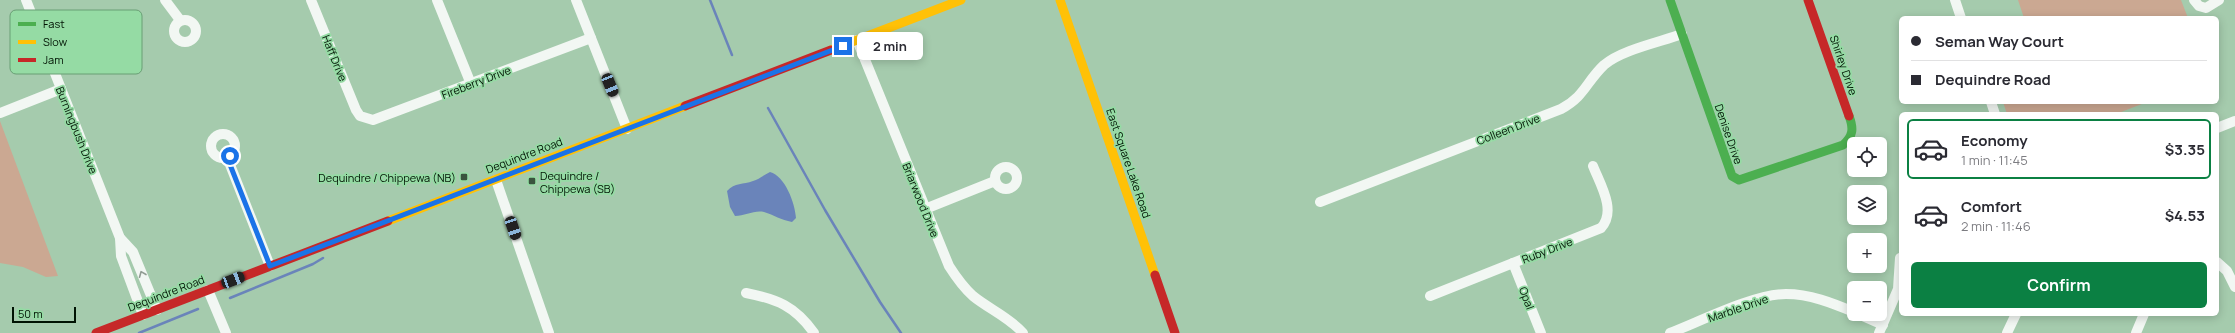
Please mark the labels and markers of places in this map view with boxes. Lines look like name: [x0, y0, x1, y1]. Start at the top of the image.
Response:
place label: Dequindre / Chippewa (SB): [540, 168, 615, 196]
place label: Dequindre / Chippewa (NB): [318, 170, 456, 185]
marker: Dequindre / Chippewa (NB): [459, 172, 469, 182]
marker: Dequindre / Chippewa (SB): [527, 176, 537, 186]

